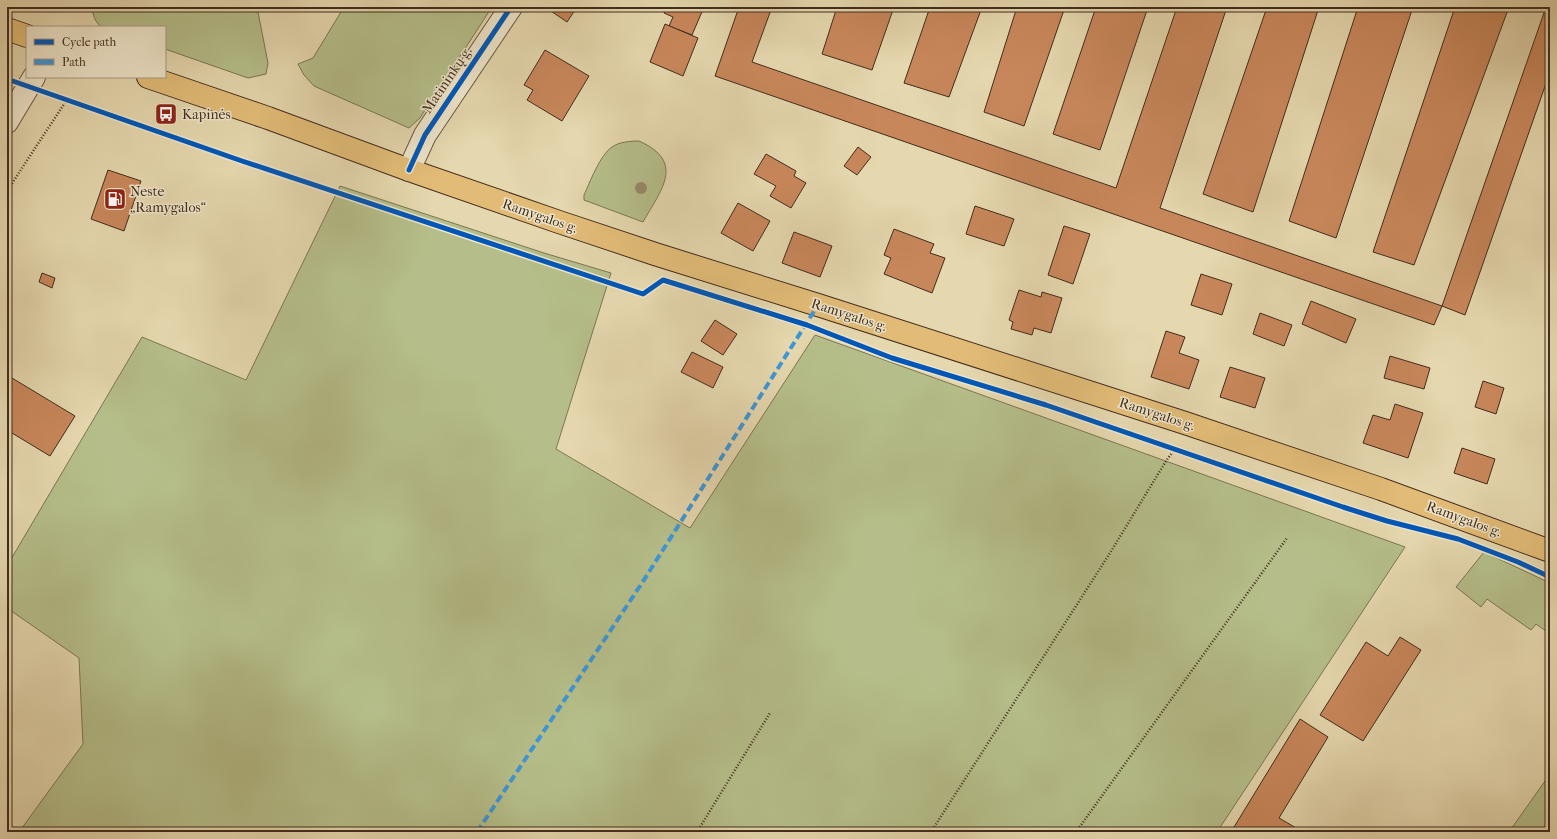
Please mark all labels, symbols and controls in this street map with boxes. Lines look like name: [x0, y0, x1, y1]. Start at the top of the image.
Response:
legend: [26, 26, 166, 78]
text: Cycle path: [62, 35, 117, 49]
street label: Matininkų g.: [418, 43, 476, 117]
text: Path: [62, 55, 86, 69]
bus stop icon: Kapinės: [153, 101, 179, 127]
place label: Kapinės: [182, 106, 231, 123]
place label: Neste „Ramygalos“: [130, 183, 207, 216]
fuel station icon: Neste „Ramygalos“: [102, 186, 128, 212]
street label: Ramygalos g.: [500, 195, 580, 237]
street label: Ramygalos g.: [809, 295, 889, 335]
street label: Ramygalos g.: [1117, 394, 1197, 434]
street label: Ramygalos g.: [1424, 498, 1504, 541]

